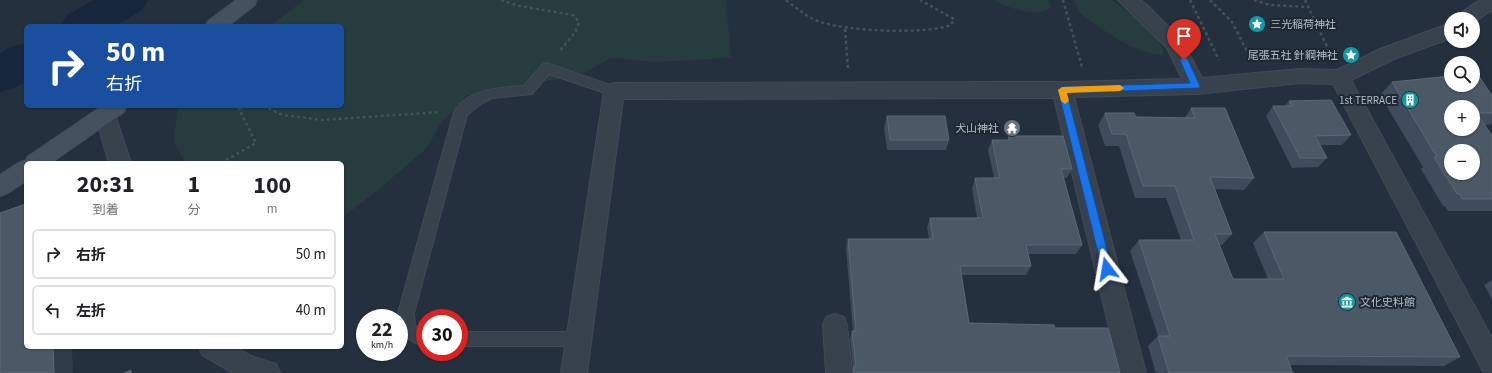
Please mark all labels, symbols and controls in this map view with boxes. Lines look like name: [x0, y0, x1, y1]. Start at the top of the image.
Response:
map controls: [1444, 12, 1480, 180]
button: sound: [1444, 12, 1480, 48]
place icon: 三光稲荷神社: [1247, 14, 1267, 34]
place label: 三光稲荷神社: [1270, 17, 1336, 32]
pin: [1167, 19, 1201, 60]
icon: arrive: [1173, 25, 1195, 47]
text: 50 m: [106, 32, 165, 72]
icon: right: [40, 40, 92, 92]
place icon: 尾張五社 針綱神社: [1341, 45, 1361, 65]
place label: 尾張五社 針綱神社: [1248, 48, 1338, 63]
button: search: [1444, 56, 1480, 92]
text: 右折: [106, 72, 142, 97]
building icon: 1st TERRACE: [1400, 90, 1420, 110]
place label: 1st TERRACE: [1339, 93, 1397, 108]
button: +: [1444, 100, 1480, 136]
temple icon: 犬山神社: [1002, 118, 1022, 138]
place label: 犬山神社: [955, 121, 999, 136]
button: −: [1444, 144, 1480, 180]
text: 20:31: [77, 167, 135, 202]
text: 1: [188, 167, 200, 202]
text: 100: [253, 168, 291, 203]
text: m: [267, 200, 278, 218]
text: 到着: [93, 201, 119, 219]
text: 分: [187, 201, 200, 219]
icon: right: [42, 243, 64, 265]
text: 50 m: [296, 244, 326, 265]
text: 右折: [76, 245, 106, 266]
position arrow: [1086, 248, 1128, 290]
museum icon: 文化史料館: [1337, 292, 1357, 312]
place label: 文化史料館: [1360, 295, 1415, 310]
icon: left: [42, 299, 64, 321]
text: 40 m: [296, 300, 326, 321]
text: 左折: [76, 301, 106, 322]
speed limit sign: 30: [416, 309, 468, 361]
text: 22: [371, 316, 393, 344]
text: km/h: [371, 338, 393, 352]

